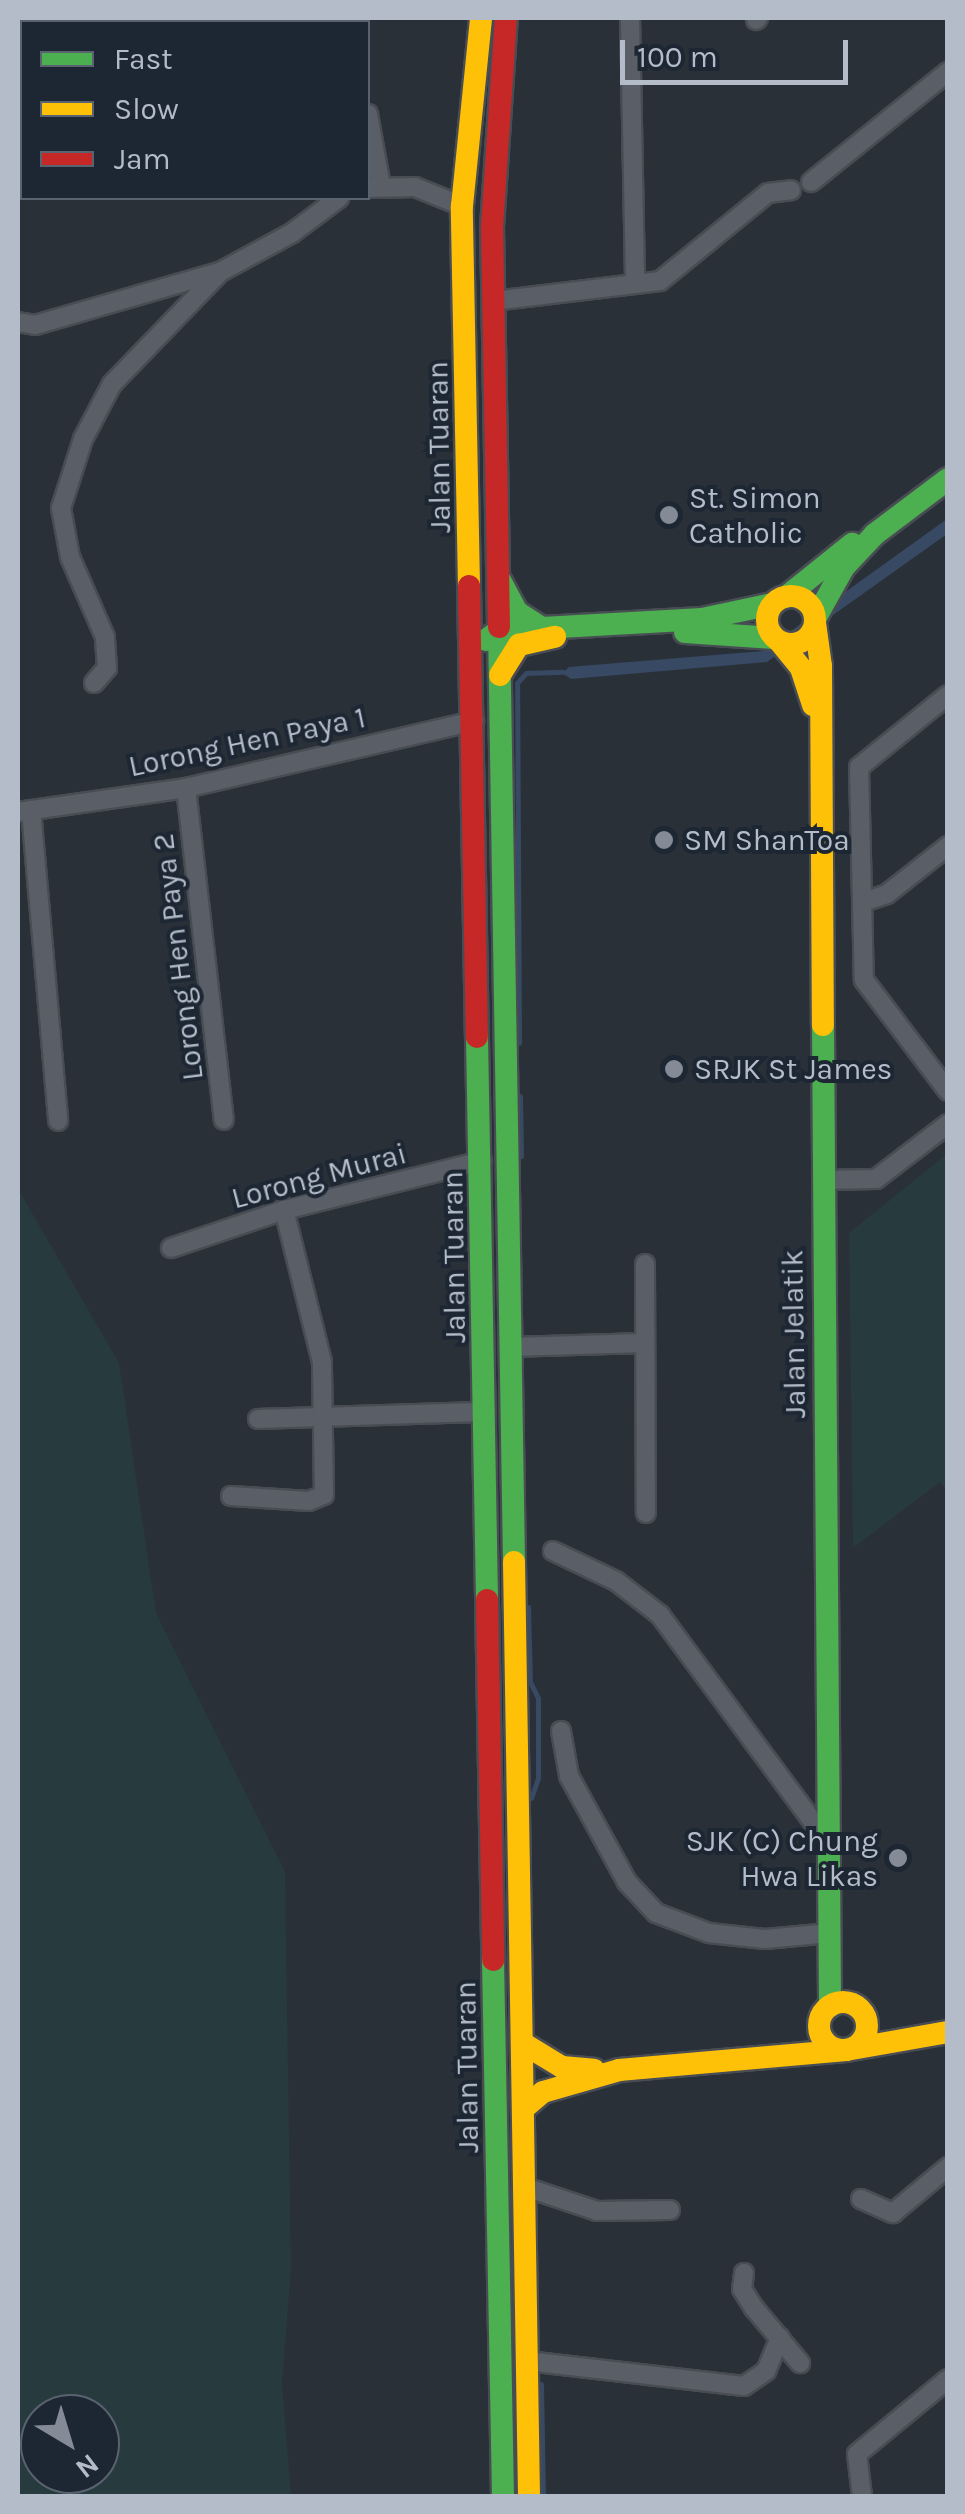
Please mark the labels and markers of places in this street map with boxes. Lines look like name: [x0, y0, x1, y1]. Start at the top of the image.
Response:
place label: St. Simon Catholic: [689, 480, 821, 550]
marker: St. Simon Catholic: [658, 504, 680, 526]
place label: SM ShanToa: [684, 822, 850, 858]
marker: SM ShanToa: [653, 829, 675, 851]
place label: SRJK St James: [694, 1051, 892, 1087]
marker: SRJK St James: [663, 1058, 685, 1080]
place label: SJK (C) Chung Hwa Likas: [686, 1823, 878, 1894]
marker: SJK (C) Chung Hwa Likas: [887, 1847, 909, 1869]

